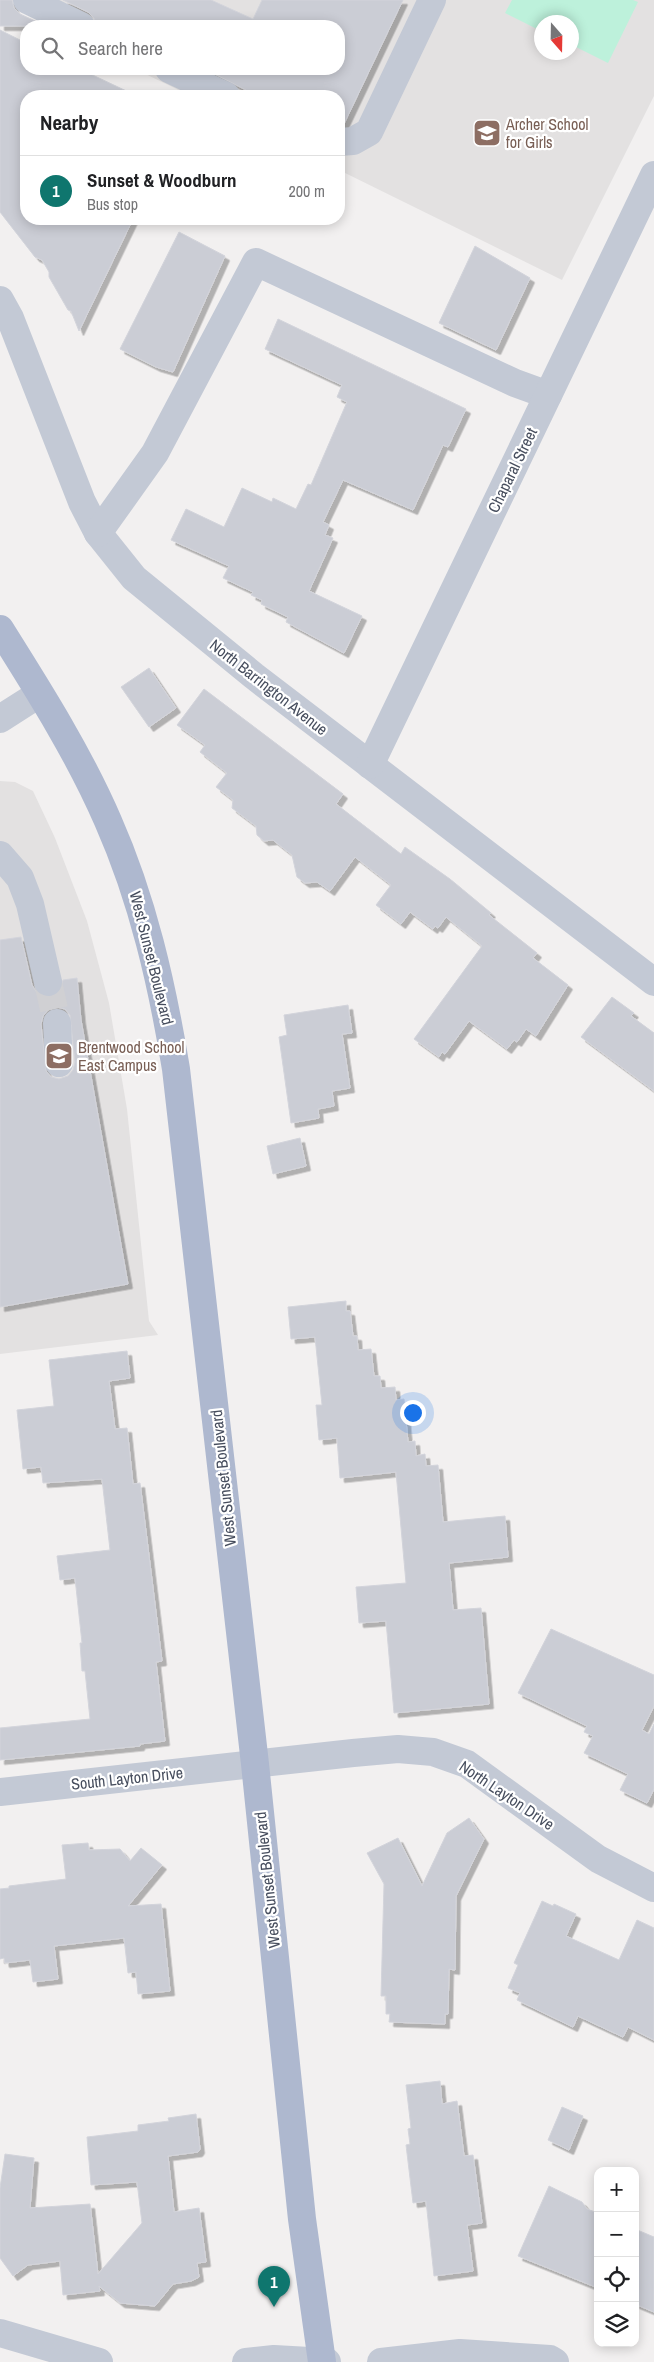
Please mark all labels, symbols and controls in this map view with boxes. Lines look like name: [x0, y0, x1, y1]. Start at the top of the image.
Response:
north arrow: [534, 15, 579, 60]
search box: [20, 20, 345, 75]
icon: search: [38, 34, 66, 62]
text: Search here: [78, 35, 163, 61]
text: Nearby: [40, 108, 98, 137]
place label: Archer School for Girls: [505, 113, 588, 153]
school or university icon: Archer School for Girls: [472, 118, 502, 148]
text: Sunset & Woodburn: [87, 167, 236, 193]
text: 1: [52, 180, 60, 202]
text: 200 m: [289, 180, 325, 202]
text: Bus stop: [87, 193, 138, 215]
street label: Chaparal Street: [482, 424, 542, 516]
street label: North Barrington Avenue: [205, 634, 333, 740]
street label: West Sunset Boulevard: [125, 889, 179, 1027]
place label: Brentwood School East Campus: [78, 1036, 185, 1076]
school or university icon: Brentwood School East Campus: [44, 1041, 74, 1071]
your location: [400, 1400, 426, 1426]
street label: West Sunset Boulevard: [205, 1409, 241, 1547]
street label: North Layton Drive: [455, 1755, 559, 1835]
street label: South Layton Drive: [70, 1761, 184, 1795]
street label: West Sunset Boulevard: [249, 1811, 285, 1949]
map controls: [594, 2167, 639, 2347]
button: +: [594, 2167, 639, 2212]
button: −: [594, 2212, 639, 2257]
button: locate: [594, 2257, 639, 2302]
pin: 1: [258, 2266, 290, 2307]
button: layers: [594, 2302, 639, 2347]

